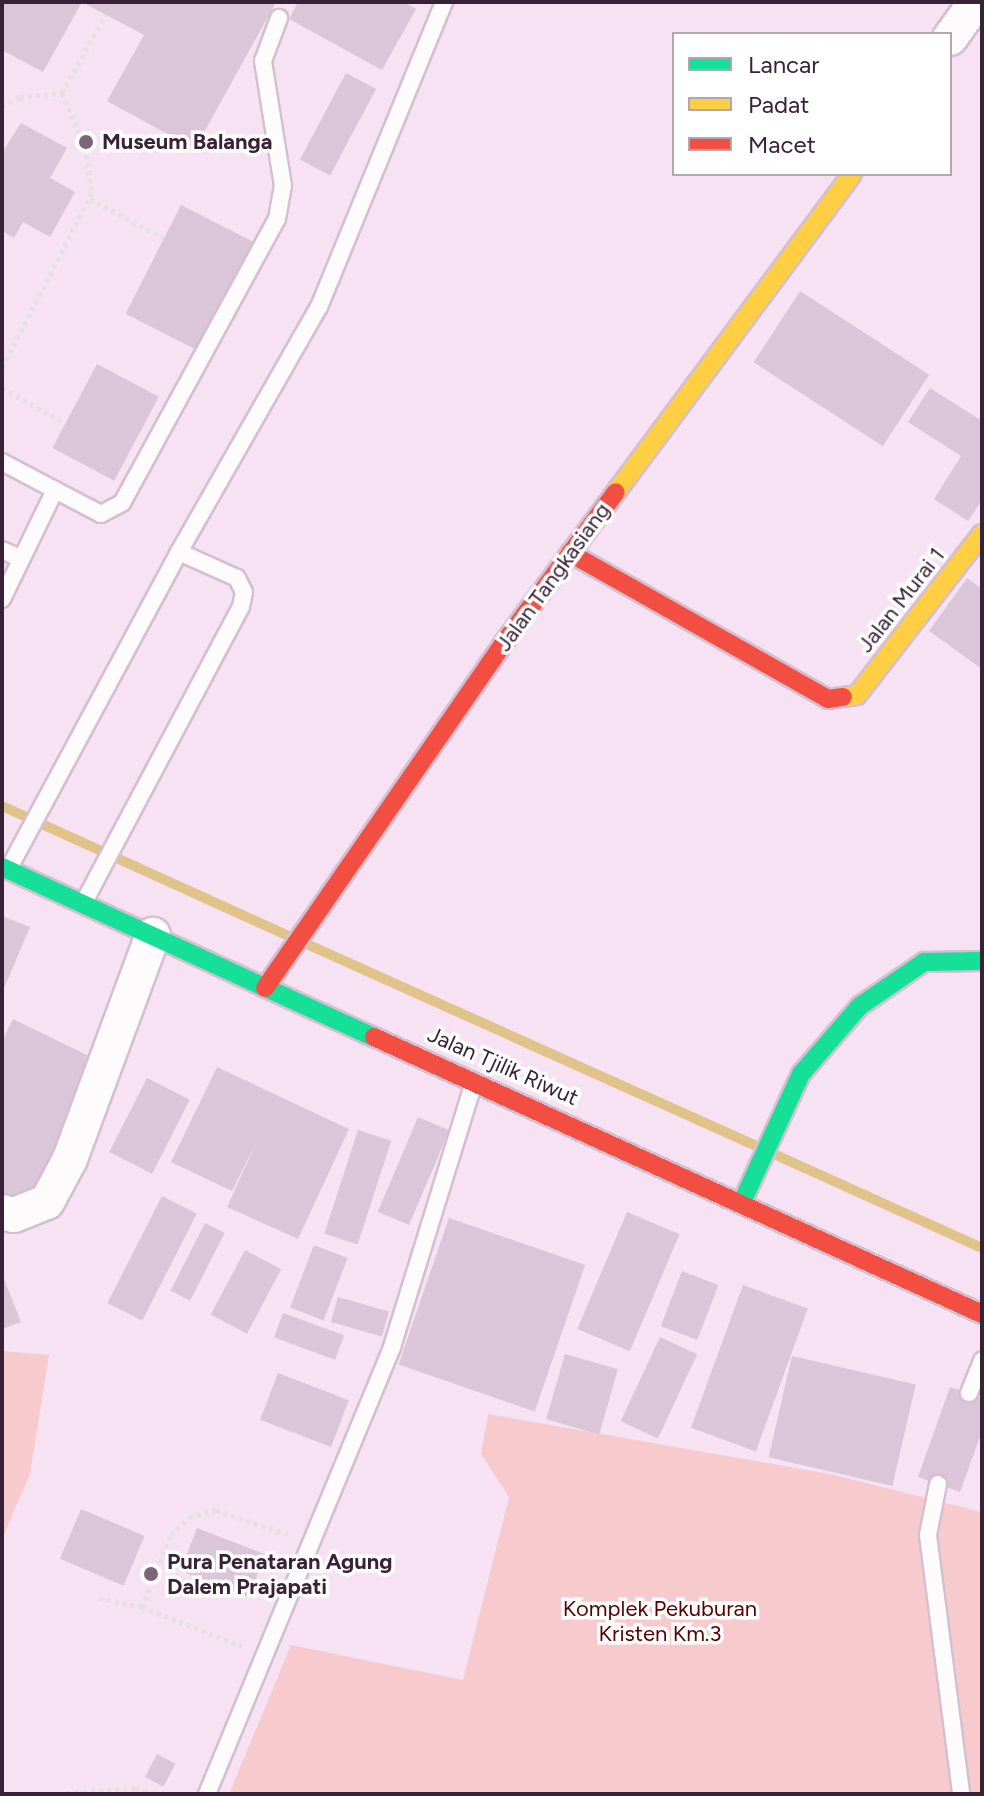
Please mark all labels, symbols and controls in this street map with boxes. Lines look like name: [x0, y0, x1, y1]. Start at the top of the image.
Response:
legend: [672, 32, 952, 176]
text: Lancar: [748, 50, 819, 79]
text: Padat: [748, 90, 809, 119]
place label: Museum Balanga: [102, 129, 272, 155]
text: Macet: [748, 130, 816, 159]
marker: Museum Balanga: [77, 133, 95, 151]
street label: Jalan Tangkasiang: [490, 498, 616, 656]
street label: Jalan Murai 1: [852, 542, 950, 658]
street label: Jalan Tjilik Riwut: [424, 1021, 582, 1111]
place label: Pura Penataran Agung Dalem Prajapati: [167, 1548, 393, 1600]
marker: Pura Penataran Agung Dalem Prajapati: [142, 1565, 160, 1583]
park label: Komplek Pekuburan Kristen Km.3: [563, 1595, 757, 1646]

